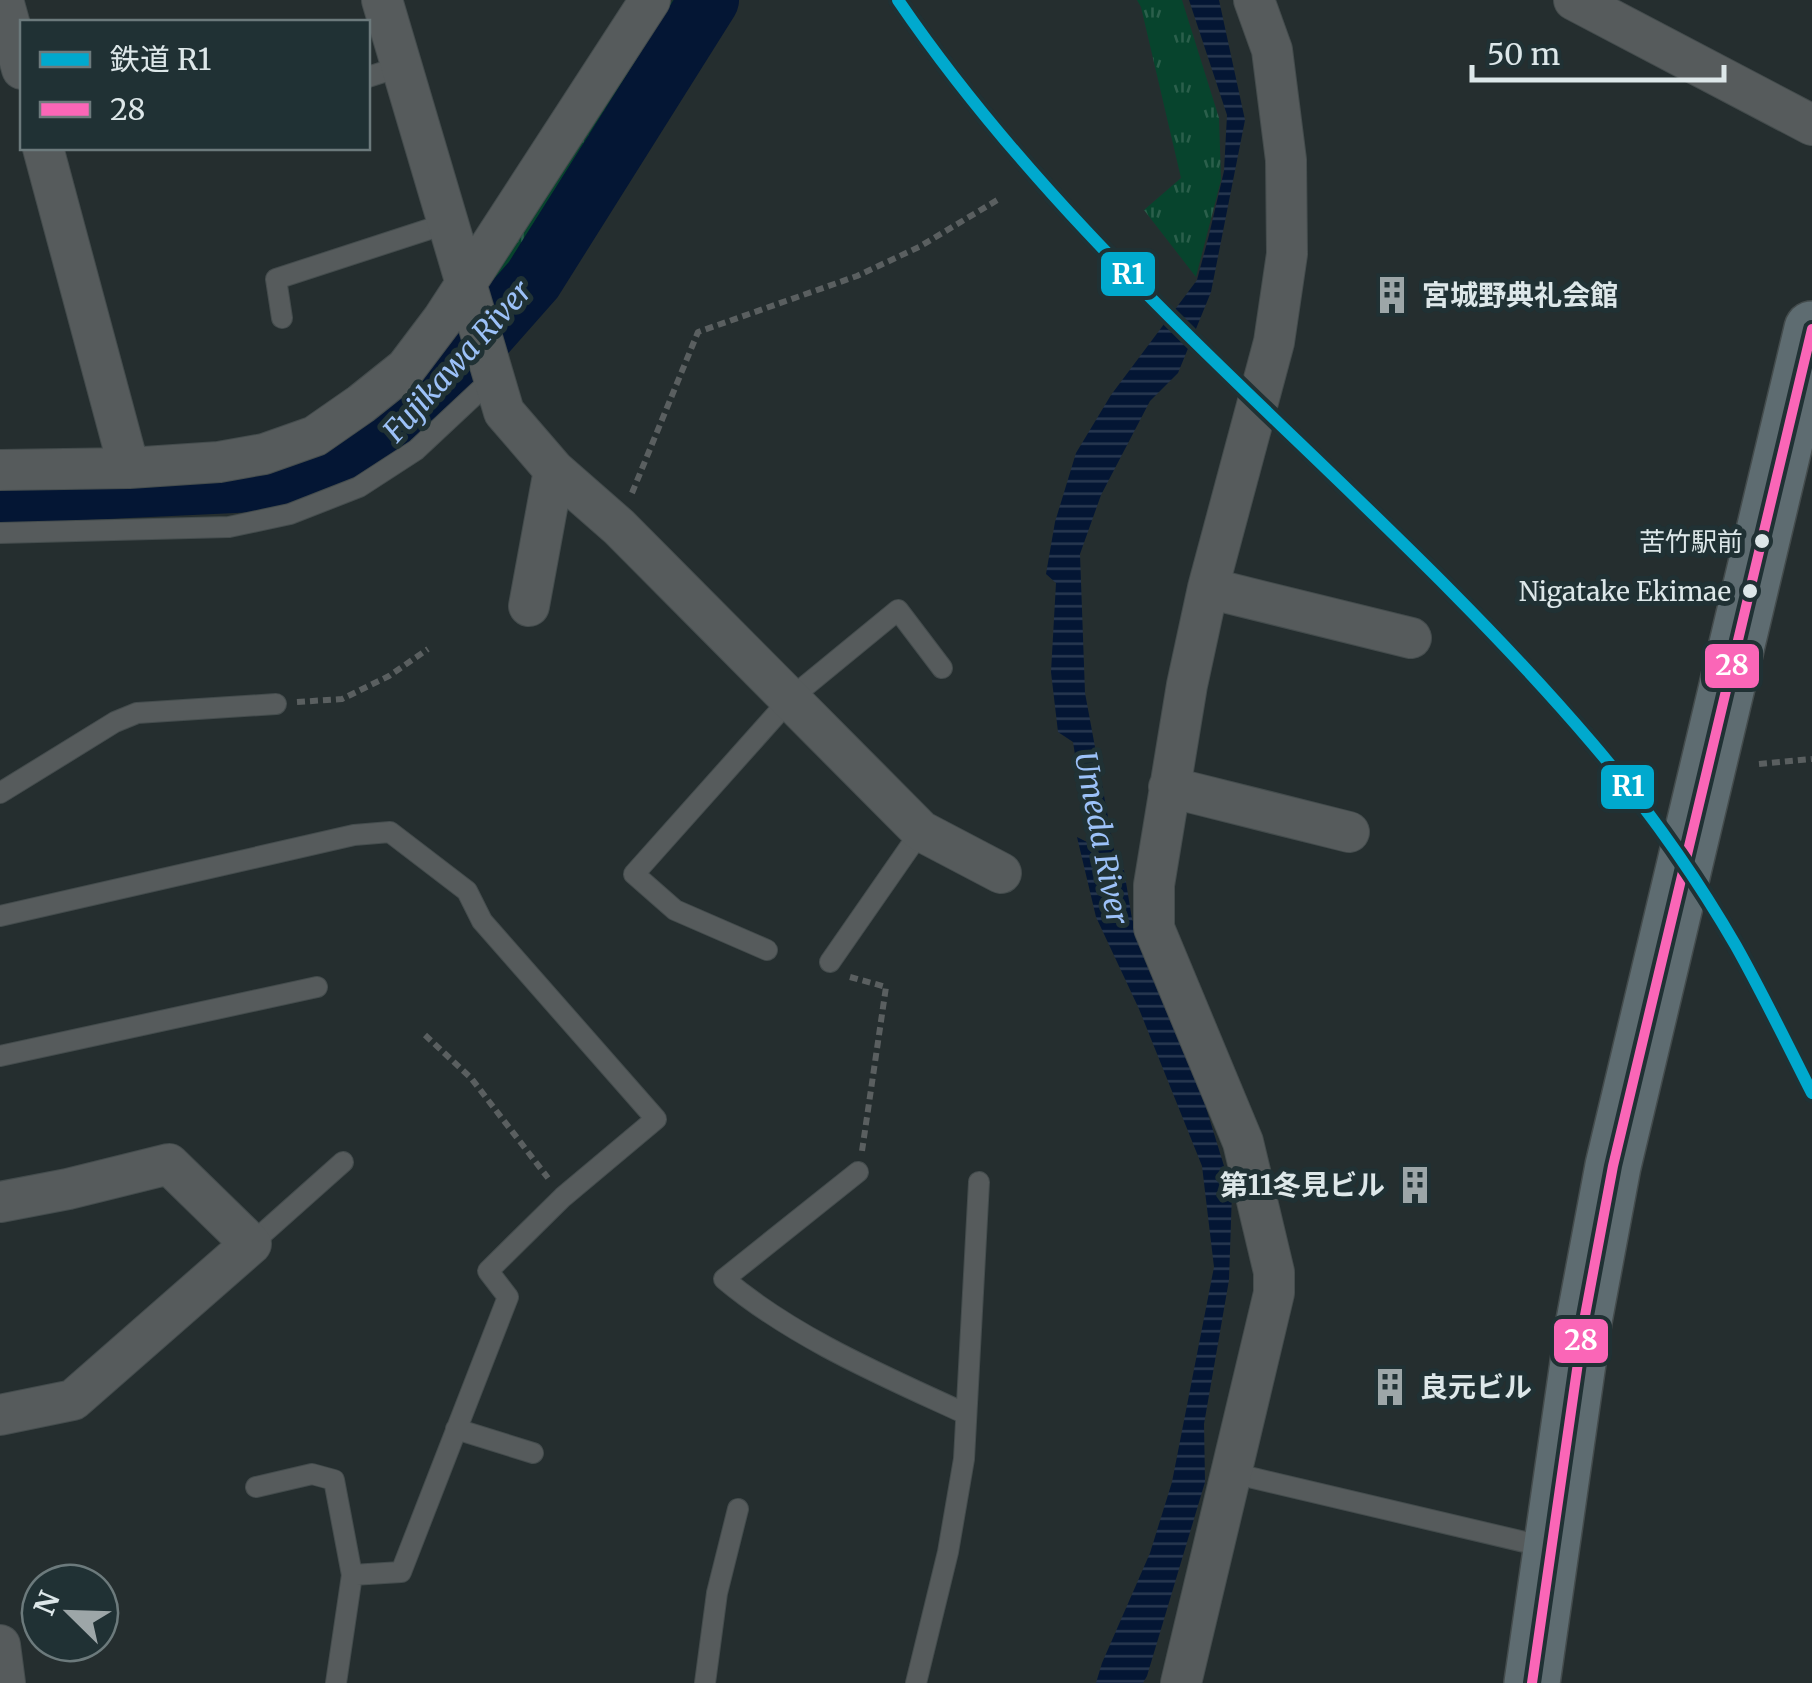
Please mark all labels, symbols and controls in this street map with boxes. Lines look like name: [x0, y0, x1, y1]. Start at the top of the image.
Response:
legend: [20, 20, 370, 150]
scale bar: [1472, 20, 1724, 82]
text: 50 m: [1487, 35, 1560, 73]
text: 鉄道 R1: [110, 40, 211, 78]
text: 28: [110, 90, 145, 128]
line badge: R1: [1099, 250, 1157, 298]
text: R1: [1112, 256, 1145, 292]
water label: Fujikawa River: [374, 272, 540, 450]
building icon: 宮城野典礼会館: [1371, 274, 1413, 316]
place label: 宮城野典礼会館: [1422, 277, 1618, 313]
place label: 苦竹駅前: [1639, 525, 1743, 558]
marker: 苦竹駅前: [1752, 531, 1772, 551]
place label: Nigatake Ekimae: [1519, 575, 1731, 608]
marker: Nigatake Ekimae: [1740, 581, 1760, 601]
line badge: 28: [1703, 642, 1761, 690]
text: 28: [1715, 647, 1749, 683]
water label: Umeda River: [1067, 749, 1137, 928]
line badge: R1: [1599, 763, 1656, 811]
text: R1: [1612, 768, 1645, 804]
building icon: 第11冬見ビル: [1394, 1164, 1436, 1206]
place label: 第11冬見ビル: [1220, 1167, 1385, 1203]
line badge: 28: [1552, 1317, 1610, 1365]
text: 28: [1564, 1322, 1598, 1358]
building icon: 良元ビル: [1369, 1366, 1411, 1408]
place label: 良元ビル: [1420, 1369, 1532, 1405]
north arrow: [20, 1563, 120, 1663]
text: N: [26, 1586, 68, 1620]

